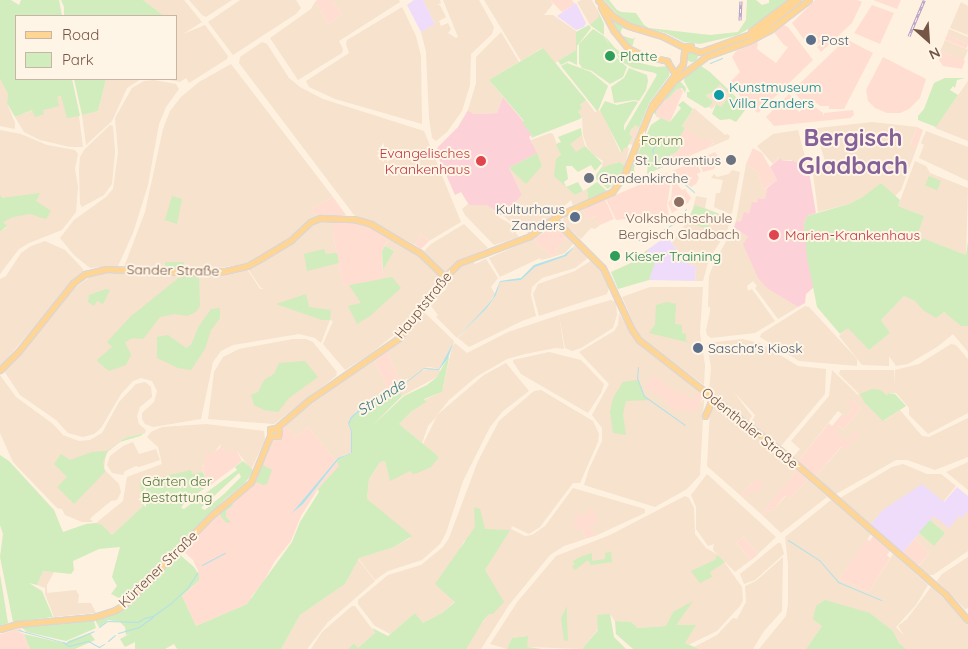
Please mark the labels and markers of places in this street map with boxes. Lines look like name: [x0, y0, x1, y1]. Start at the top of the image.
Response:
place label: Post: [821, 32, 849, 48]
marker: Post: [805, 34, 817, 46]
place label: Platte: [620, 48, 657, 64]
marker: Platte: [604, 50, 616, 62]
place label: Kunstmuseum Villa Zanders: [729, 79, 822, 111]
marker: Kunstmuseum Villa Zanders: [713, 89, 725, 101]
place label: Evangelisches Krankenhaus: [379, 145, 470, 178]
place label: St. Laurentius: [635, 152, 721, 168]
marker: Evangelisches Krankenhaus: [474, 154, 488, 168]
marker: St. Laurentius: [725, 154, 737, 166]
place label: Gnadenkirche: [599, 170, 688, 186]
marker: Gnadenkirche: [583, 172, 595, 184]
marker: Volkshochschule Bergisch Gladbach: [673, 196, 685, 208]
place label: Kulturhaus Zanders: [496, 201, 565, 233]
place label: Volkshochschule Bergisch Gladbach: [618, 210, 740, 242]
marker: Kulturhaus Zanders: [569, 211, 581, 223]
place label: Marien-Krankenhaus: [785, 227, 920, 243]
marker: Marien-Krankenhaus: [767, 228, 781, 242]
place label: Kieser Training: [625, 248, 721, 264]
marker: Kieser Training: [609, 250, 621, 262]
place label: Sascha's Kiosk: [708, 340, 803, 356]
marker: Sascha's Kiosk: [692, 342, 704, 354]

